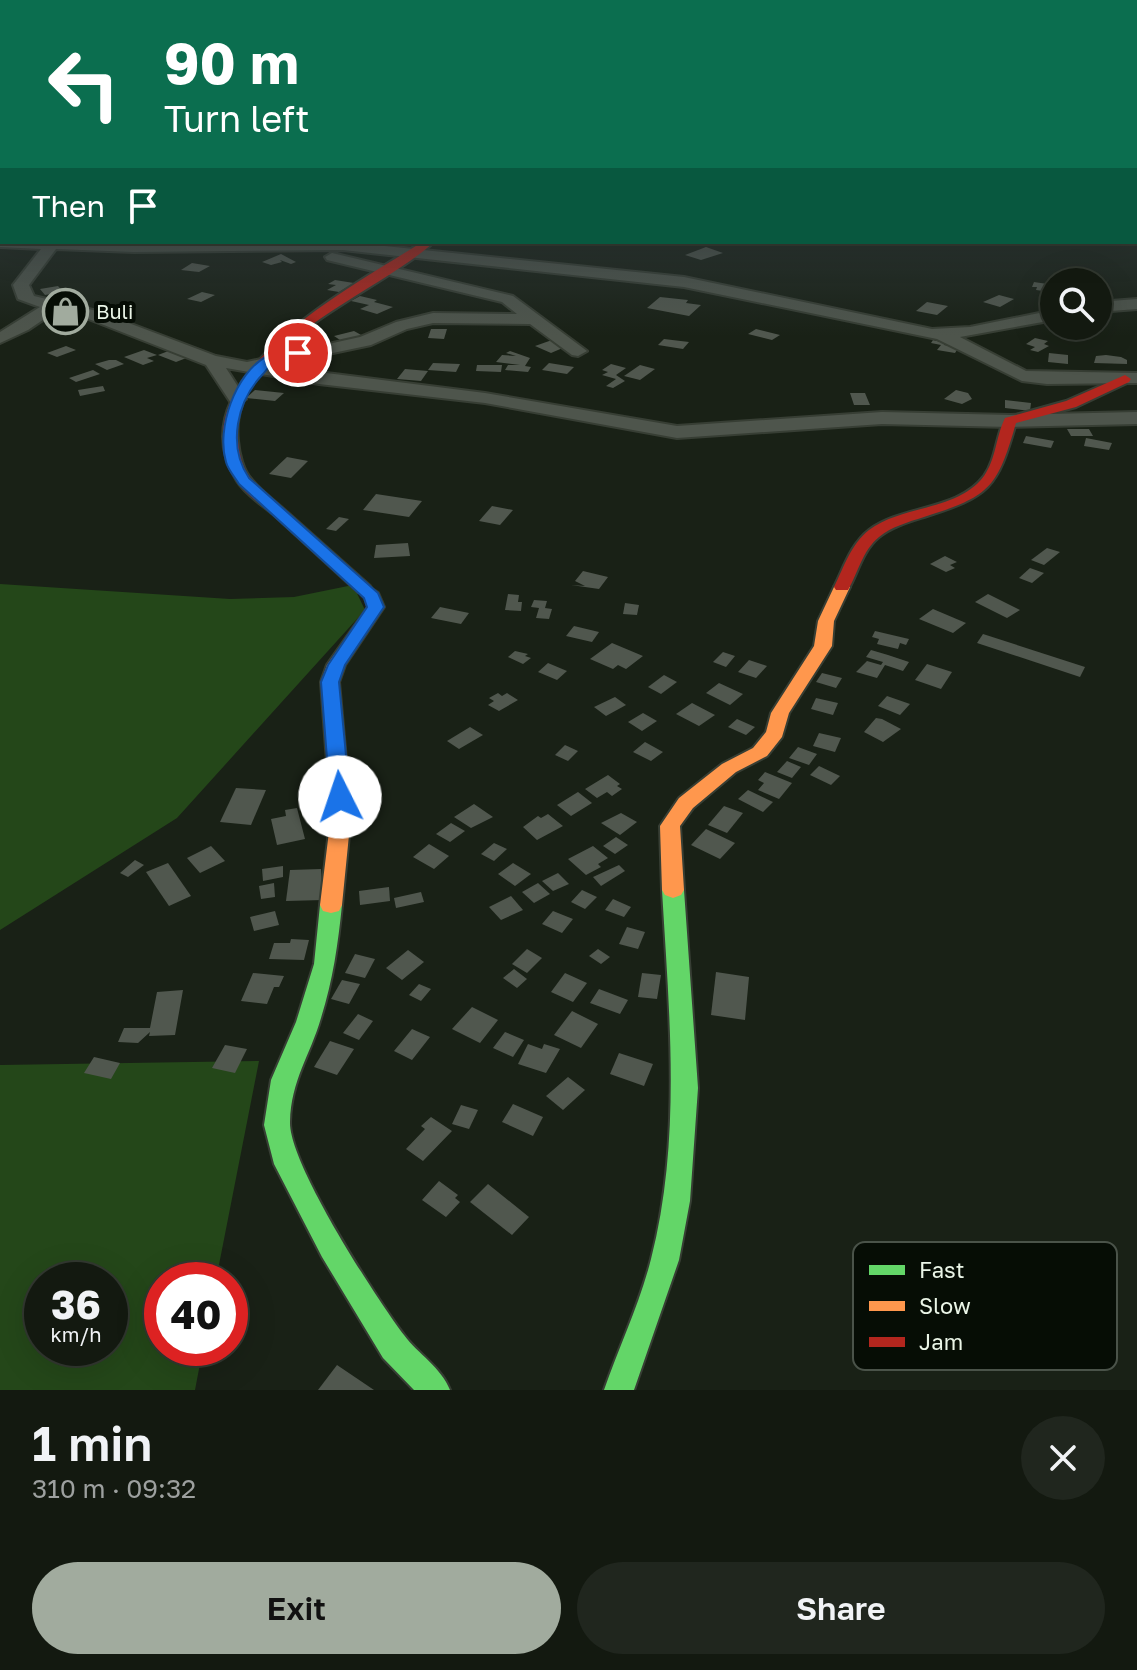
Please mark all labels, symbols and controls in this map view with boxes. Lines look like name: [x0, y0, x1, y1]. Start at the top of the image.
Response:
text: 90 m: [164, 29, 299, 96]
icon: left: [32, 32, 136, 136]
text: Turn left: [164, 97, 310, 140]
icon: arrive: [121, 184, 165, 228]
text: Then: [32, 188, 105, 224]
map controls: [1040, 268, 1112, 340]
button: search: [1040, 268, 1112, 340]
shop icon: Buli: [41, 287, 89, 335]
place label: Buli: [96, 299, 133, 323]
pin: [264, 319, 332, 387]
icon: arrive: [276, 331, 320, 375]
position arrow: [298, 755, 382, 839]
legend: [853, 1242, 1117, 1370]
text: Fast: [919, 1256, 965, 1283]
speed limit sign: 40: [144, 1262, 248, 1366]
text: 36: [51, 1280, 101, 1328]
text: Slow: [919, 1292, 971, 1319]
text: km/h: [51, 1322, 101, 1346]
text: Jam: [919, 1328, 963, 1355]
text: 1 min: [32, 1414, 152, 1472]
button: close: [1021, 1416, 1105, 1500]
text: 310 m · 09:32: [32, 1473, 196, 1504]
button: Exit: [32, 1562, 561, 1654]
button: Share: [577, 1562, 1105, 1654]

